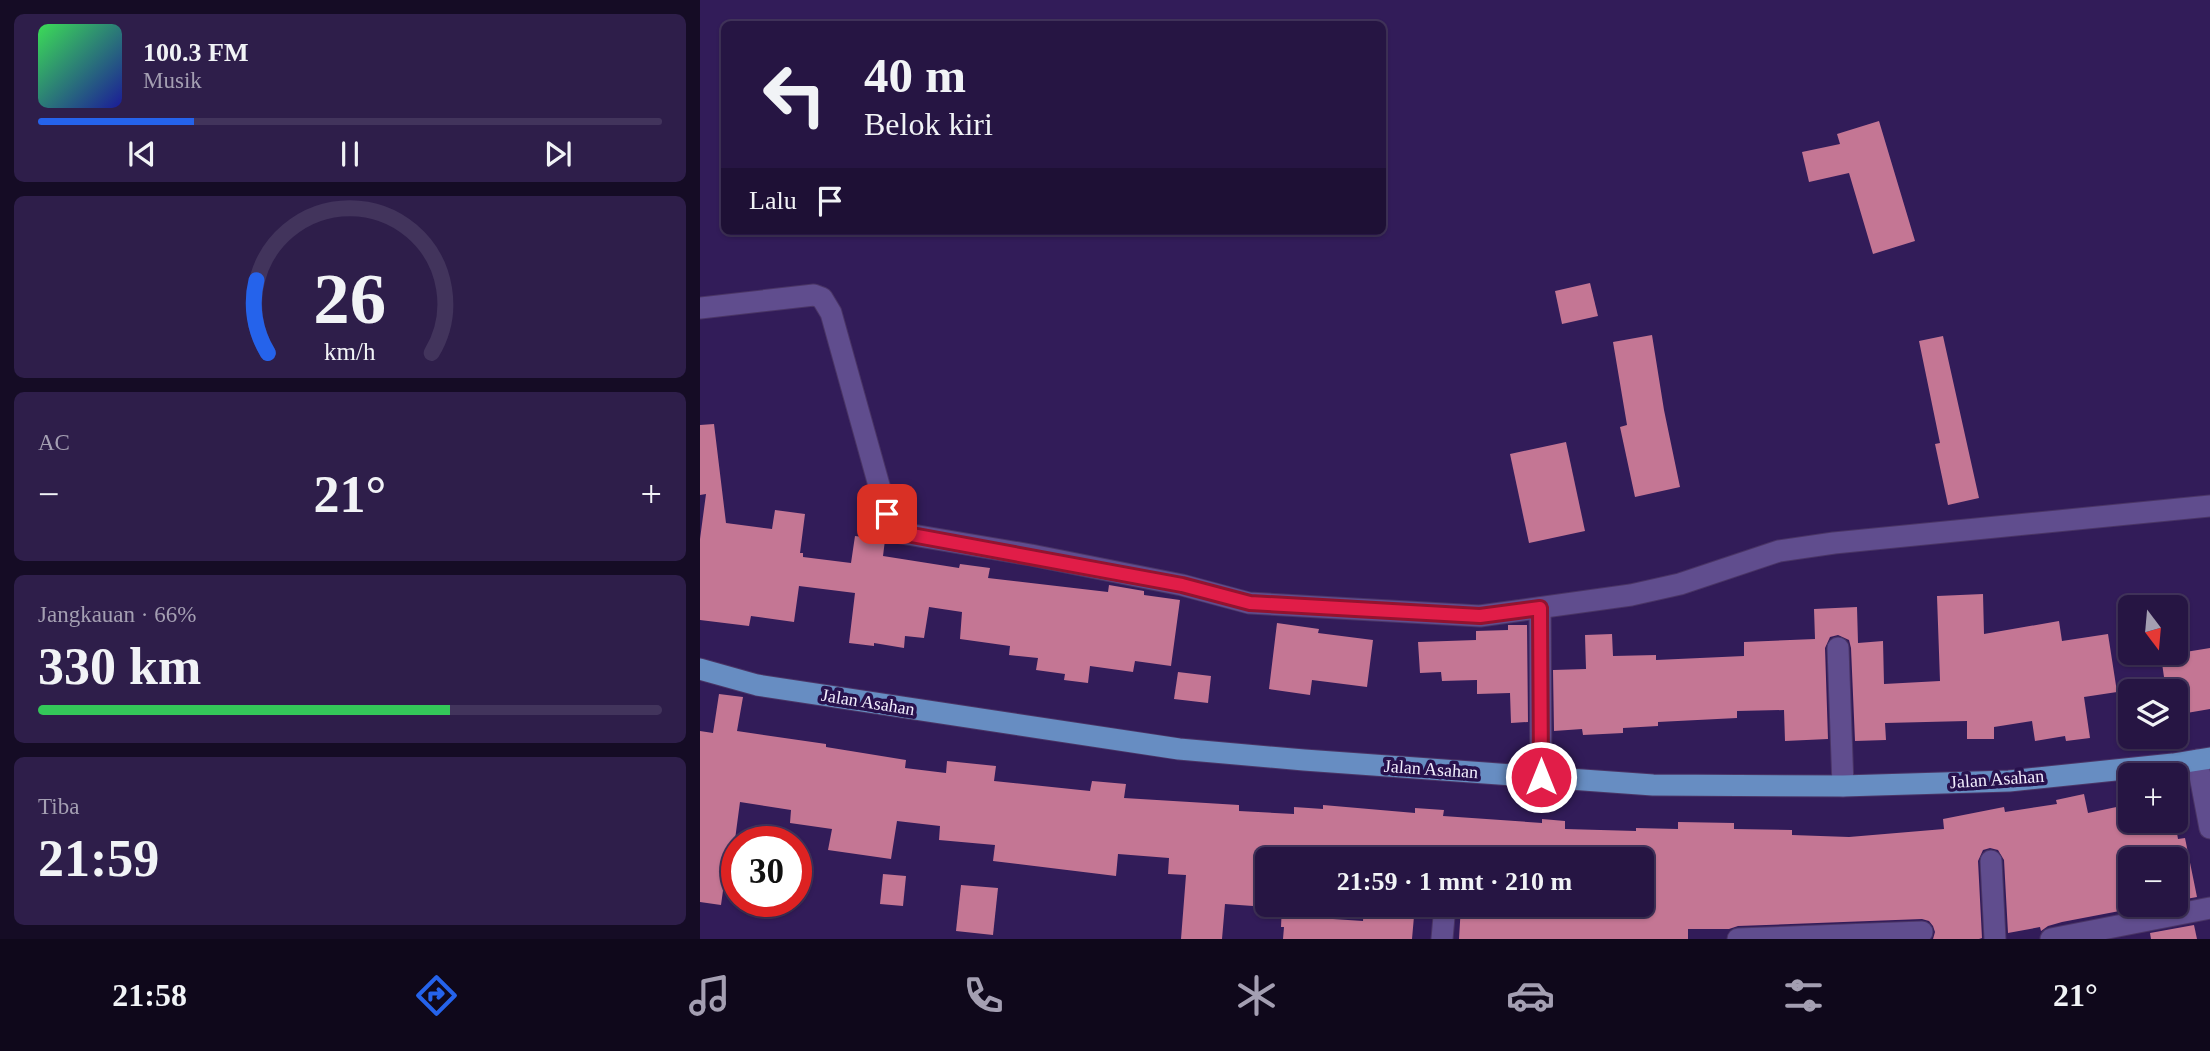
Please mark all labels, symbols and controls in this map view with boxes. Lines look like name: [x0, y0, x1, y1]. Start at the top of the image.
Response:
text: 100.3 FM: [143, 38, 248, 67]
text: 40 m: [864, 48, 966, 103]
icon: left: [749, 49, 840, 140]
text: Musik: [143, 68, 202, 93]
text: Belok kiri: [864, 106, 993, 142]
icon: previous: [123, 135, 161, 173]
icon: pause: [331, 135, 369, 173]
icon: next: [539, 135, 577, 173]
icon: arrive: [811, 182, 849, 220]
text: Lalu: [749, 186, 797, 215]
text: 26: [314, 259, 386, 340]
text: km/h: [324, 338, 376, 365]
text: AC: [38, 430, 70, 455]
text: 21°: [314, 466, 386, 523]
text: −: [38, 473, 59, 515]
text: +: [641, 473, 662, 515]
pin: [857, 484, 917, 544]
icon: arrive: [868, 495, 906, 533]
north arrow: [2118, 595, 2188, 665]
map controls: [2118, 595, 2188, 917]
text: Jangkauan · 66%: [38, 602, 196, 627]
text: 330 km: [38, 638, 201, 695]
button: layers: [2118, 679, 2188, 749]
street label: Jalan Asahan: [820, 685, 916, 719]
position arrow: [1504, 740, 1578, 814]
street label: Jalan Asahan: [1383, 756, 1479, 782]
button: +: [2118, 763, 2188, 833]
street label: Jalan Asahan: [1949, 766, 2045, 792]
text: Tiba: [38, 794, 79, 819]
speed limit sign: 30: [721, 826, 812, 917]
text: 21:59: [38, 830, 159, 887]
button: −: [2118, 847, 2188, 917]
text: 21:59 · 1 mnt · 210 m: [1337, 867, 1572, 896]
icon: directions: [412, 971, 461, 1020]
icon: music: [685, 971, 734, 1020]
icon: phone: [959, 971, 1008, 1020]
icon: climate: [1232, 971, 1281, 1020]
icon: car: [1506, 971, 1555, 1020]
icon: filters: [1779, 971, 1828, 1020]
text: 21:58: [112, 977, 187, 1013]
text: 21°: [2053, 977, 2098, 1013]

